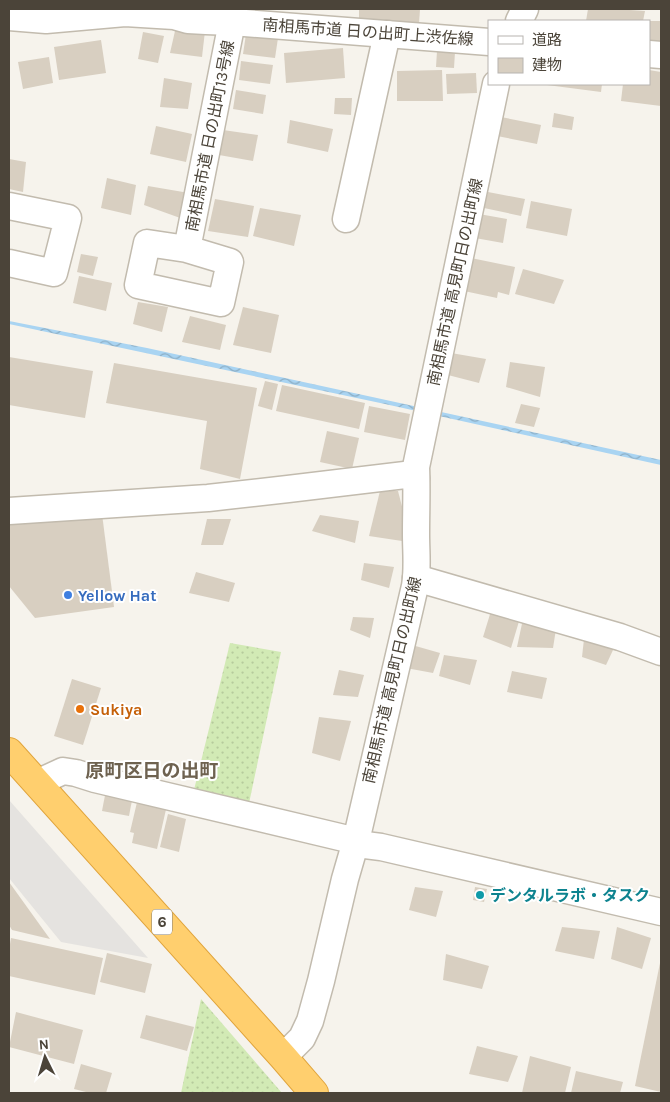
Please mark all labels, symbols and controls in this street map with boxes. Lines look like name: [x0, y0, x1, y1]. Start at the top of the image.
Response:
street label: 南相馬市道 日の出町上渋佐線: [262, 15, 474, 49]
legend: [488, 20, 650, 85]
text: 道路: [532, 31, 562, 49]
street label: 南相馬市道 日の出町13号線: [182, 39, 238, 233]
text: 建物: [532, 56, 562, 74]
street label: 南相馬市道 高見町日の出町線: [424, 176, 486, 388]
street label: 南相馬市道 高見町日の出町線: [359, 575, 425, 785]
place label: Yellow Hat: [78, 586, 157, 605]
marker: Yellow Hat: [62, 589, 74, 601]
place label: Sukiya: [90, 700, 142, 719]
marker: Sukiya: [74, 703, 86, 715]
district label: 原町区日の出町: [85, 760, 219, 782]
place label: デンタルラボ・タスク: [490, 886, 650, 905]
marker: デンタルラボ・タスク: [474, 889, 486, 901]
road number: 6: [152, 910, 172, 934]
north arrow: [20, 1032, 70, 1082]
text: N: [38, 1036, 50, 1053]

